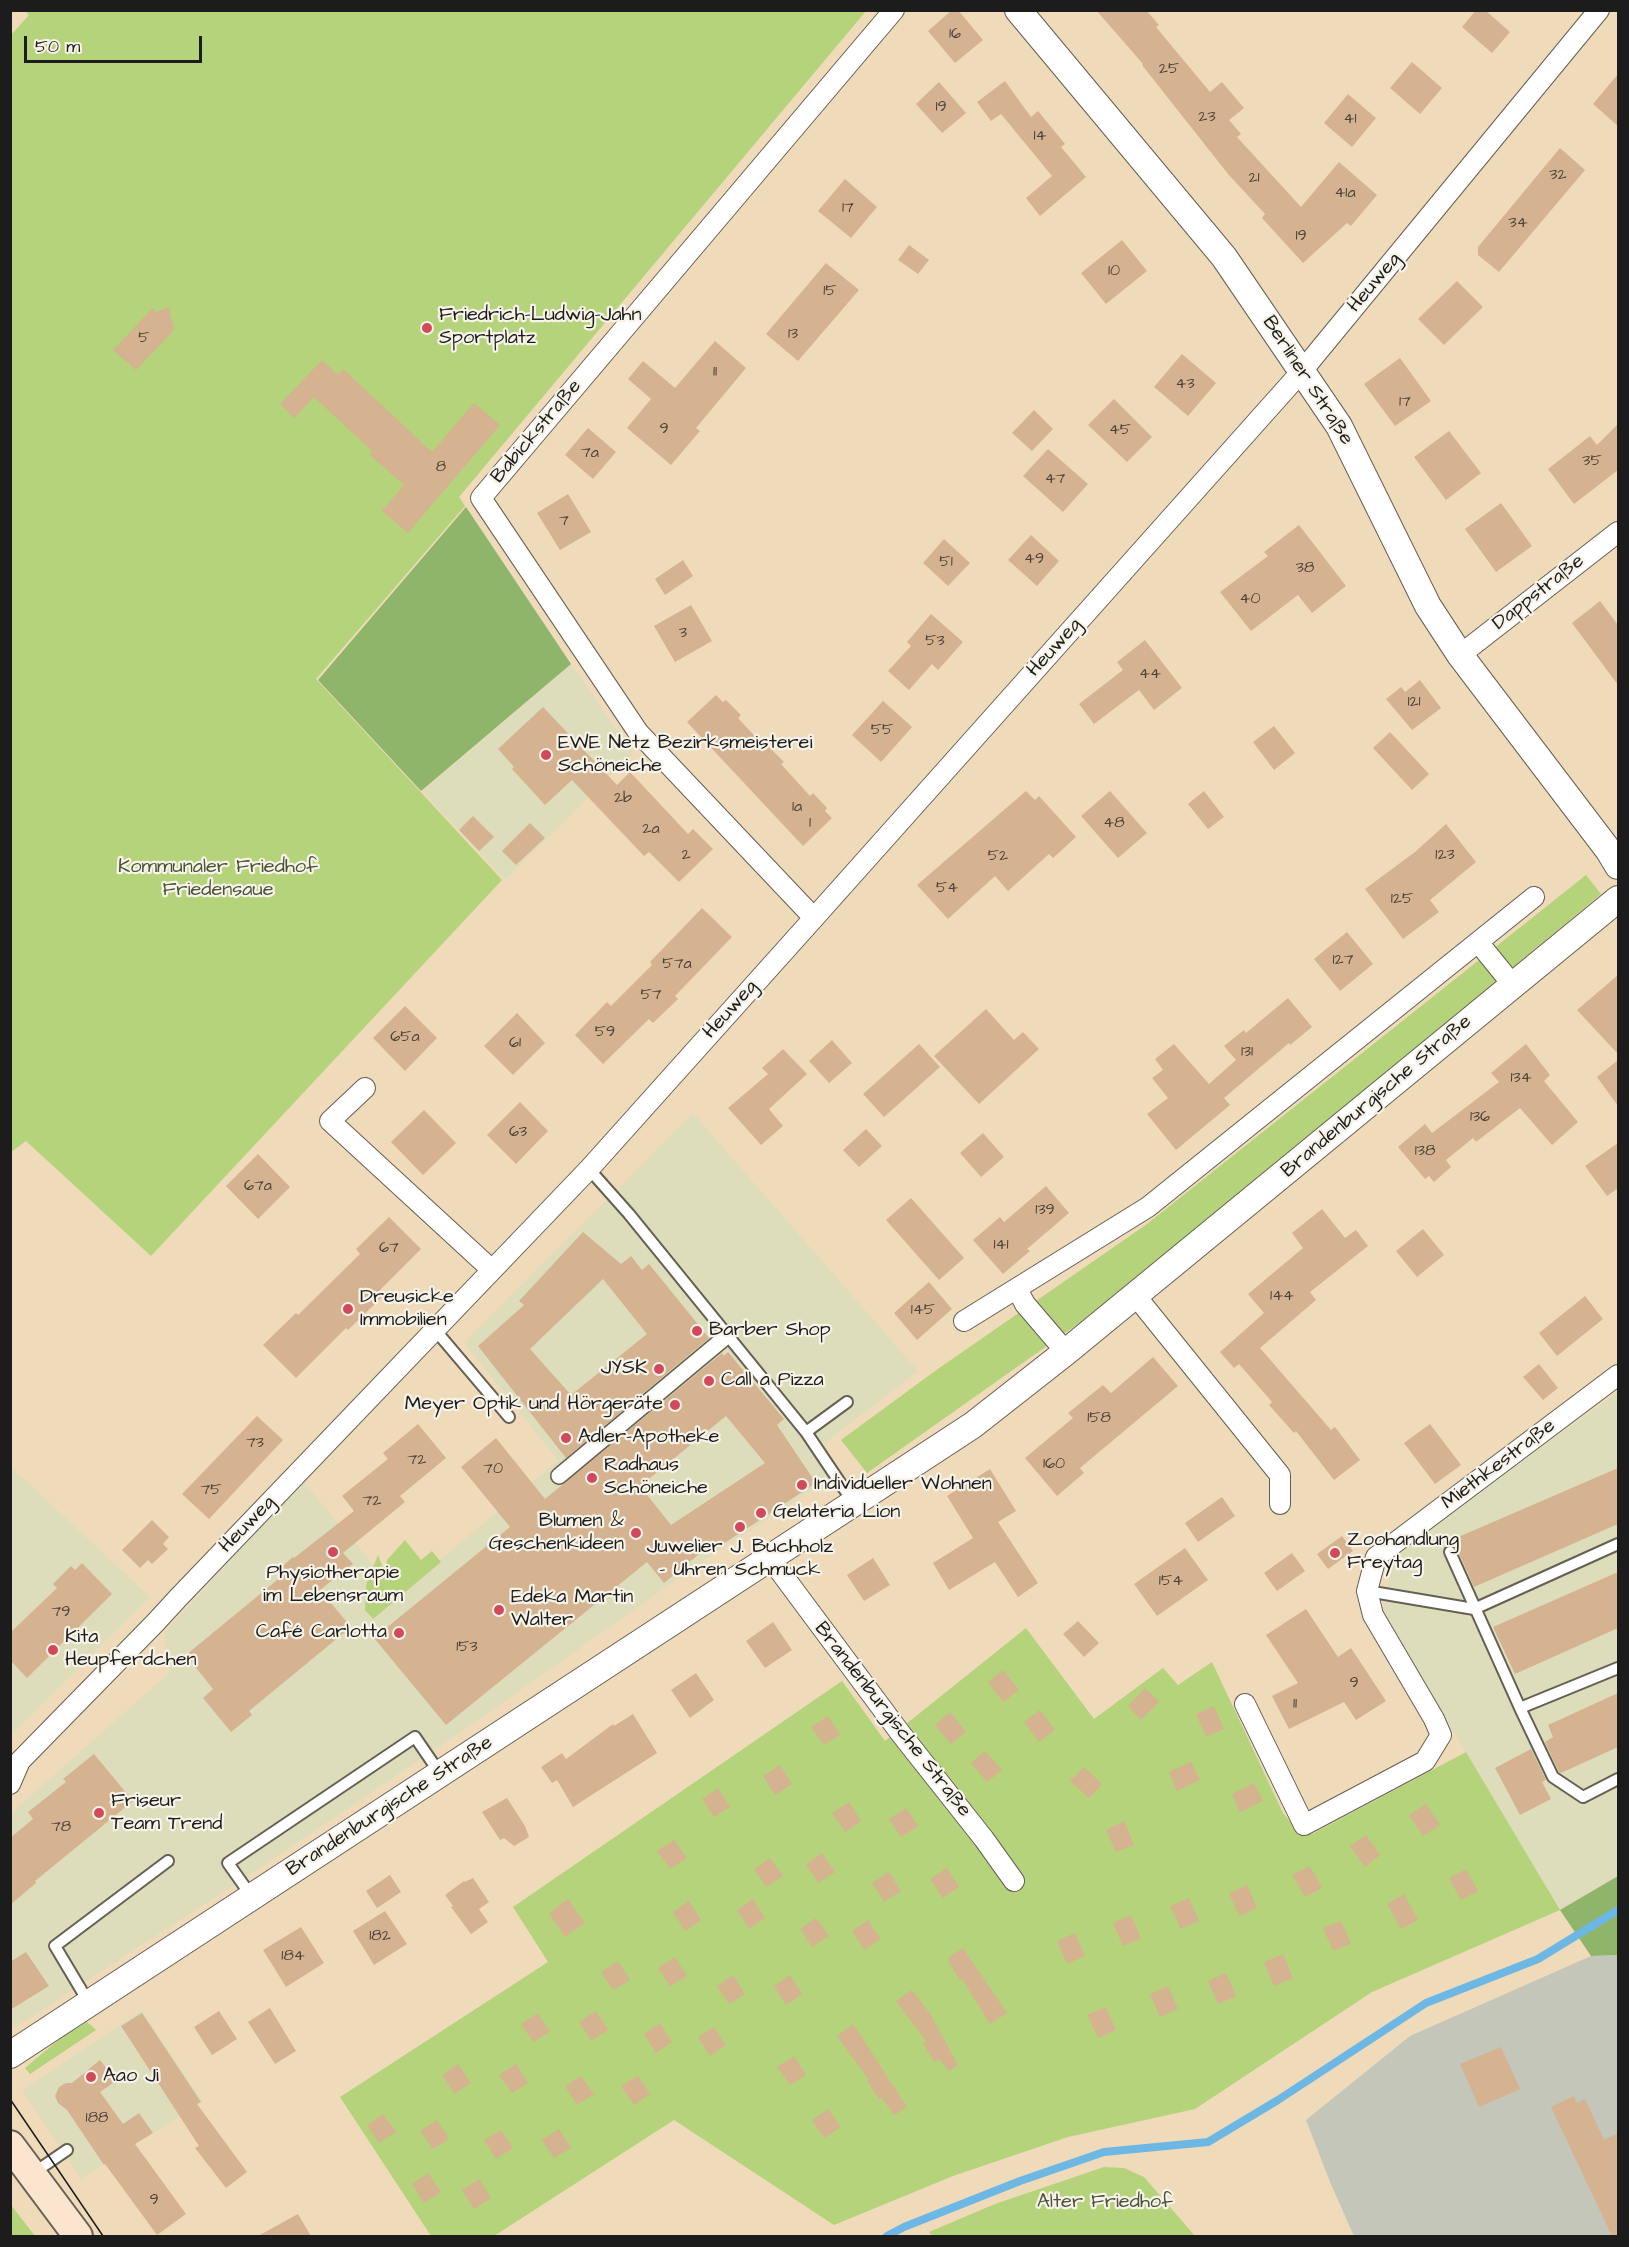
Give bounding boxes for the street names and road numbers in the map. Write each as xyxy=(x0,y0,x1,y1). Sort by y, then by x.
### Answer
street label: Heuweg xyxy=(1343,248,1407,318)
street label: Berliner Straße xyxy=(1256,312,1358,450)
street label: Babickstraße xyxy=(487,375,587,489)
street label: Dappstraße xyxy=(1488,550,1590,636)
street label: Heuweg xyxy=(1023,614,1087,682)
street label: Heuweg xyxy=(699,976,763,1044)
street label: Brandenburgische Straße xyxy=(1277,1010,1477,1184)
street label: Miethkestraße xyxy=(1438,1415,1560,1515)
street label: Heuweg xyxy=(215,1491,281,1559)
street label: Brandenburgische Straße xyxy=(808,1618,976,1822)
street label: Brandenburgische Straße xyxy=(282,1731,498,1883)

